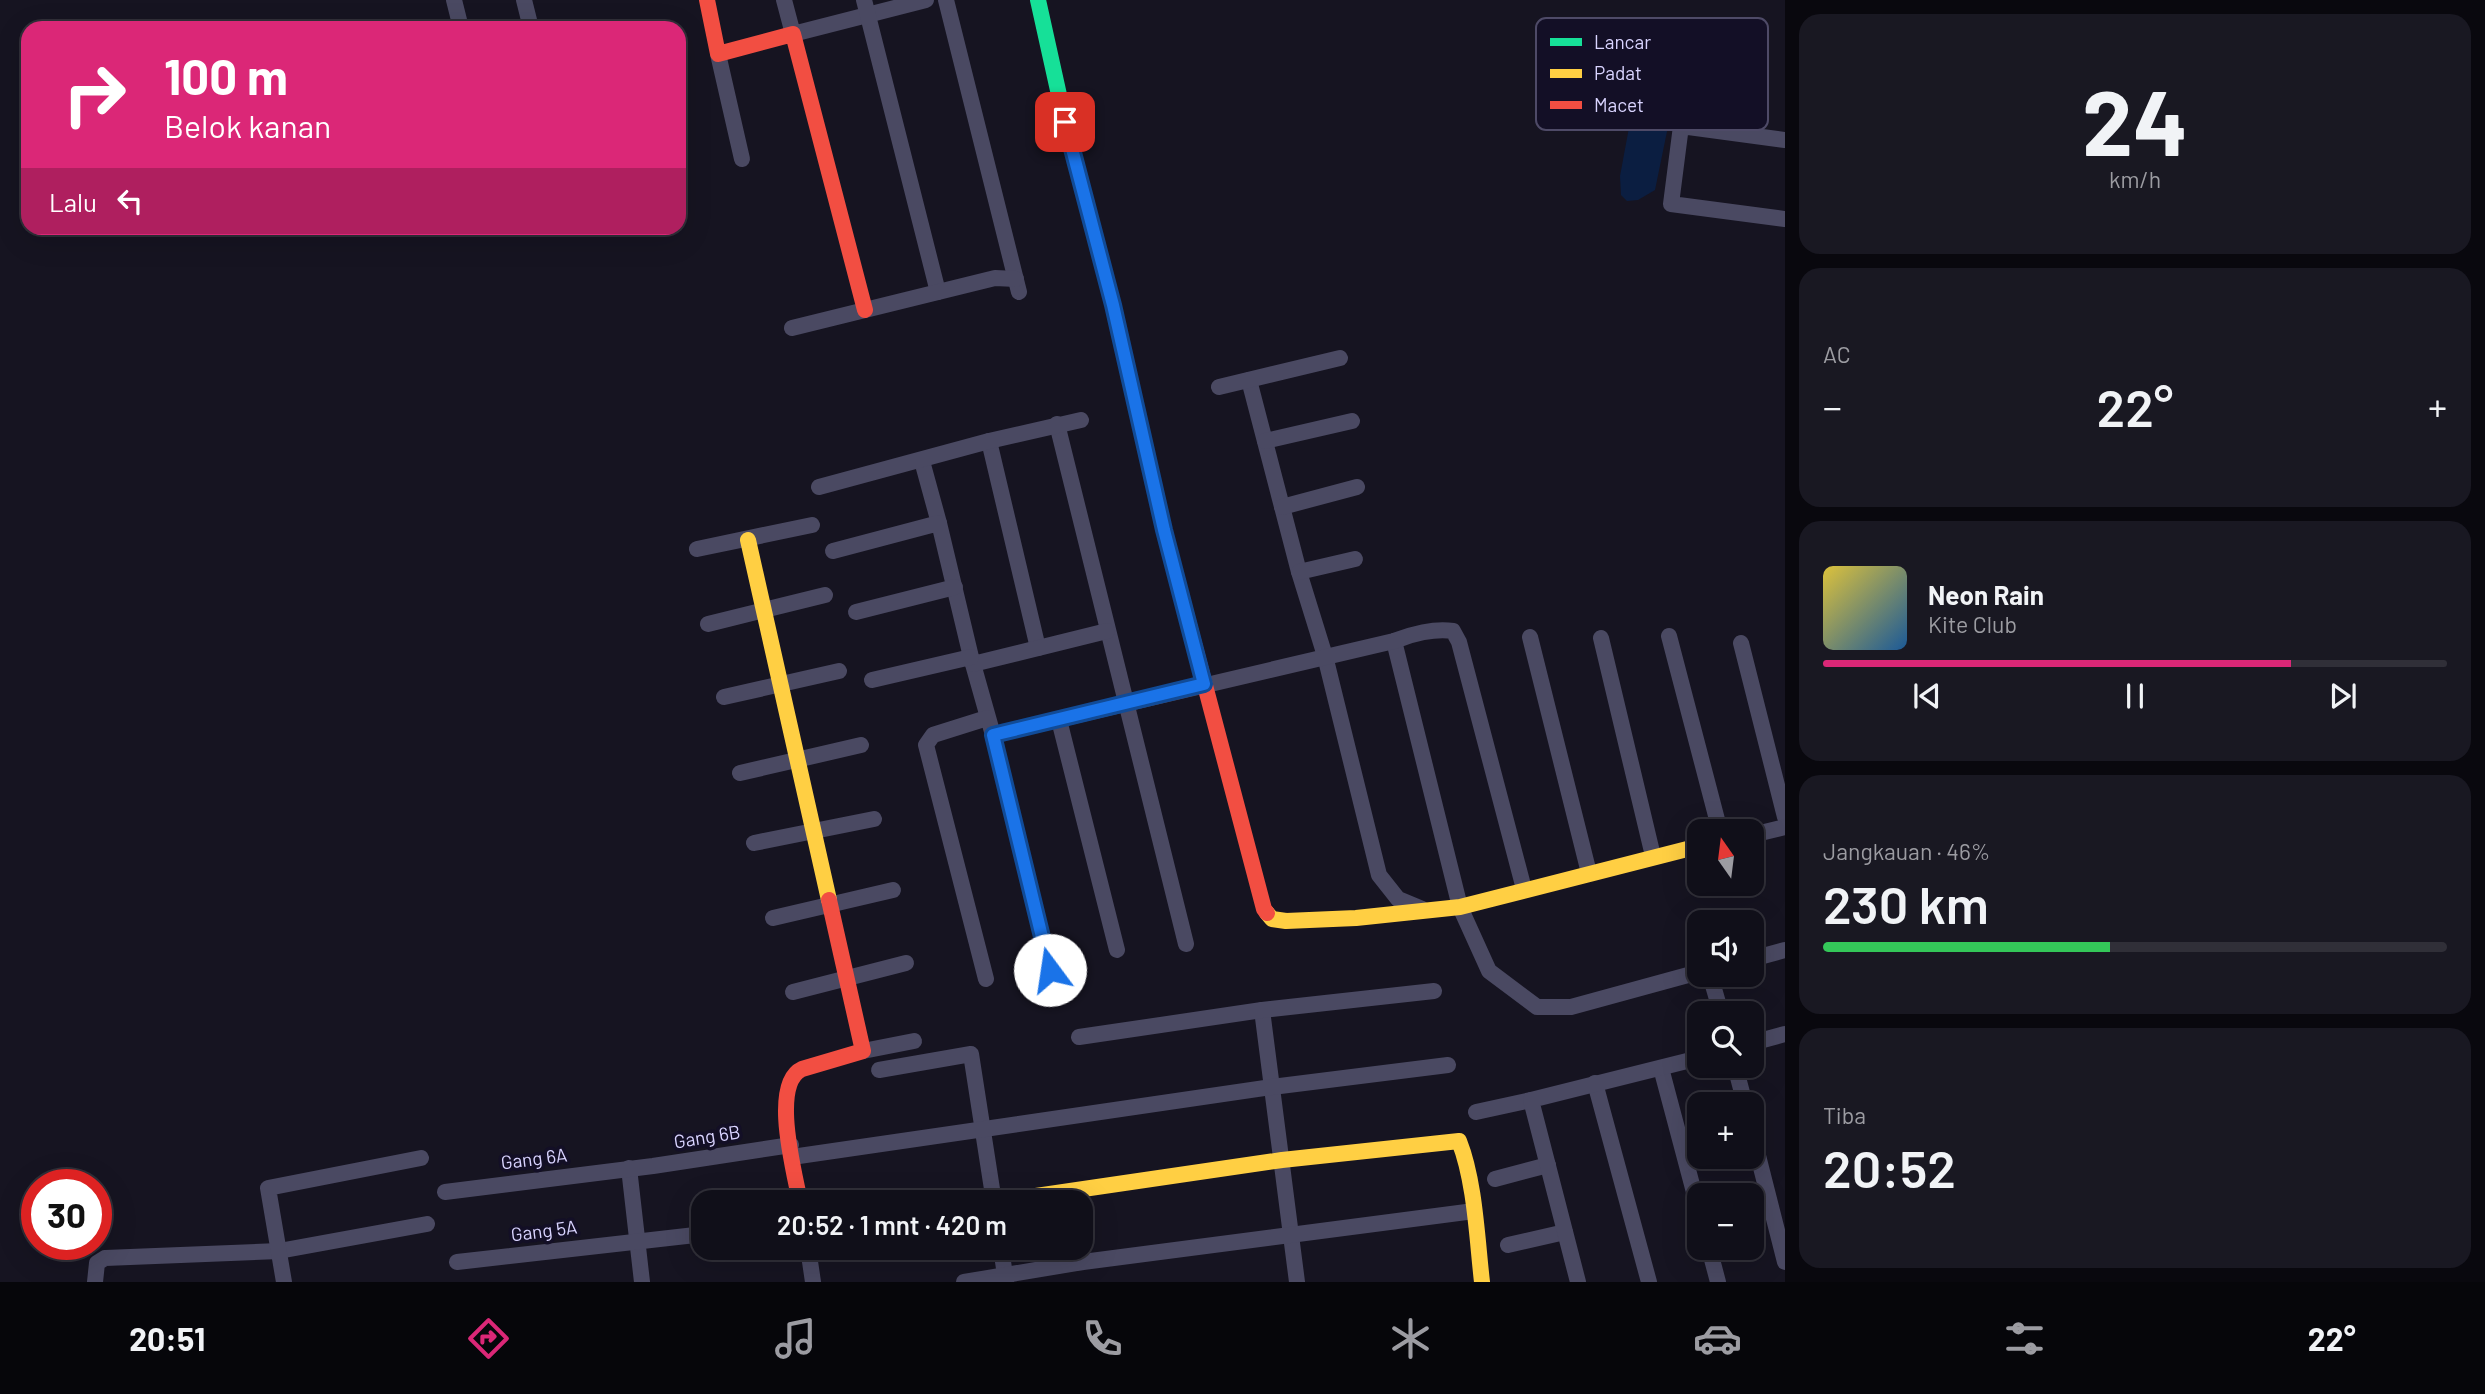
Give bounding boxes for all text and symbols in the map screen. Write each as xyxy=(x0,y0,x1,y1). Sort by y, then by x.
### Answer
legend xyxy=(1536,18,1768,130)
text: Lancar xyxy=(1594,30,1651,53)
text: 100 m xyxy=(164,46,288,105)
icon: right xyxy=(49,49,140,140)
text: Padat xyxy=(1594,61,1642,84)
text: 24 xyxy=(2082,65,2188,174)
pin xyxy=(1035,92,1095,152)
text: Macet xyxy=(1594,93,1644,116)
icon: arrive xyxy=(1046,103,1084,141)
text: Belok kanan xyxy=(164,106,331,144)
text: km/h xyxy=(2109,165,2161,193)
icon: left xyxy=(111,182,149,220)
text: Lalu xyxy=(49,186,97,217)
text: AC xyxy=(1823,340,1851,368)
text: 22° xyxy=(2097,375,2173,437)
text: − xyxy=(1823,383,1842,429)
text: + xyxy=(2428,383,2447,429)
text: Neon Rain xyxy=(1928,579,2044,610)
text: Kite Club xyxy=(1928,610,2017,638)
icon: previous xyxy=(1908,677,1946,715)
icon: pause xyxy=(2116,677,2154,715)
icon: next xyxy=(2324,677,2362,715)
north arrow xyxy=(1687,819,1764,896)
map controls xyxy=(1687,819,1764,1260)
text: Jangkauan · 46% xyxy=(1823,837,1990,865)
text: 230 km xyxy=(1823,872,1989,934)
button: sound xyxy=(1687,910,1764,987)
position arrow xyxy=(1013,933,1087,1007)
button: search xyxy=(1687,1001,1764,1078)
button: + xyxy=(1687,1092,1764,1169)
text: Tiba xyxy=(1823,1101,1866,1129)
street label: Gang 6B xyxy=(672,1119,742,1153)
text: 20:52 xyxy=(1823,1136,1956,1198)
street label: Gang 6A xyxy=(499,1143,569,1173)
speed limit sign: 30 xyxy=(21,1169,112,1260)
button: − xyxy=(1687,1183,1764,1260)
text: 20:52 · 1 mnt · 420 m xyxy=(777,1209,1007,1240)
street label: Gang 5A xyxy=(509,1215,579,1245)
icon: directions xyxy=(464,1314,513,1363)
icon: music xyxy=(771,1314,820,1363)
icon: phone xyxy=(1078,1314,1127,1363)
icon: climate xyxy=(1386,1314,1435,1363)
icon: car xyxy=(1693,1314,1742,1363)
icon: filters xyxy=(2000,1314,2049,1363)
text: 20:51 xyxy=(129,1319,205,1357)
text: 22° xyxy=(2308,1319,2356,1357)

